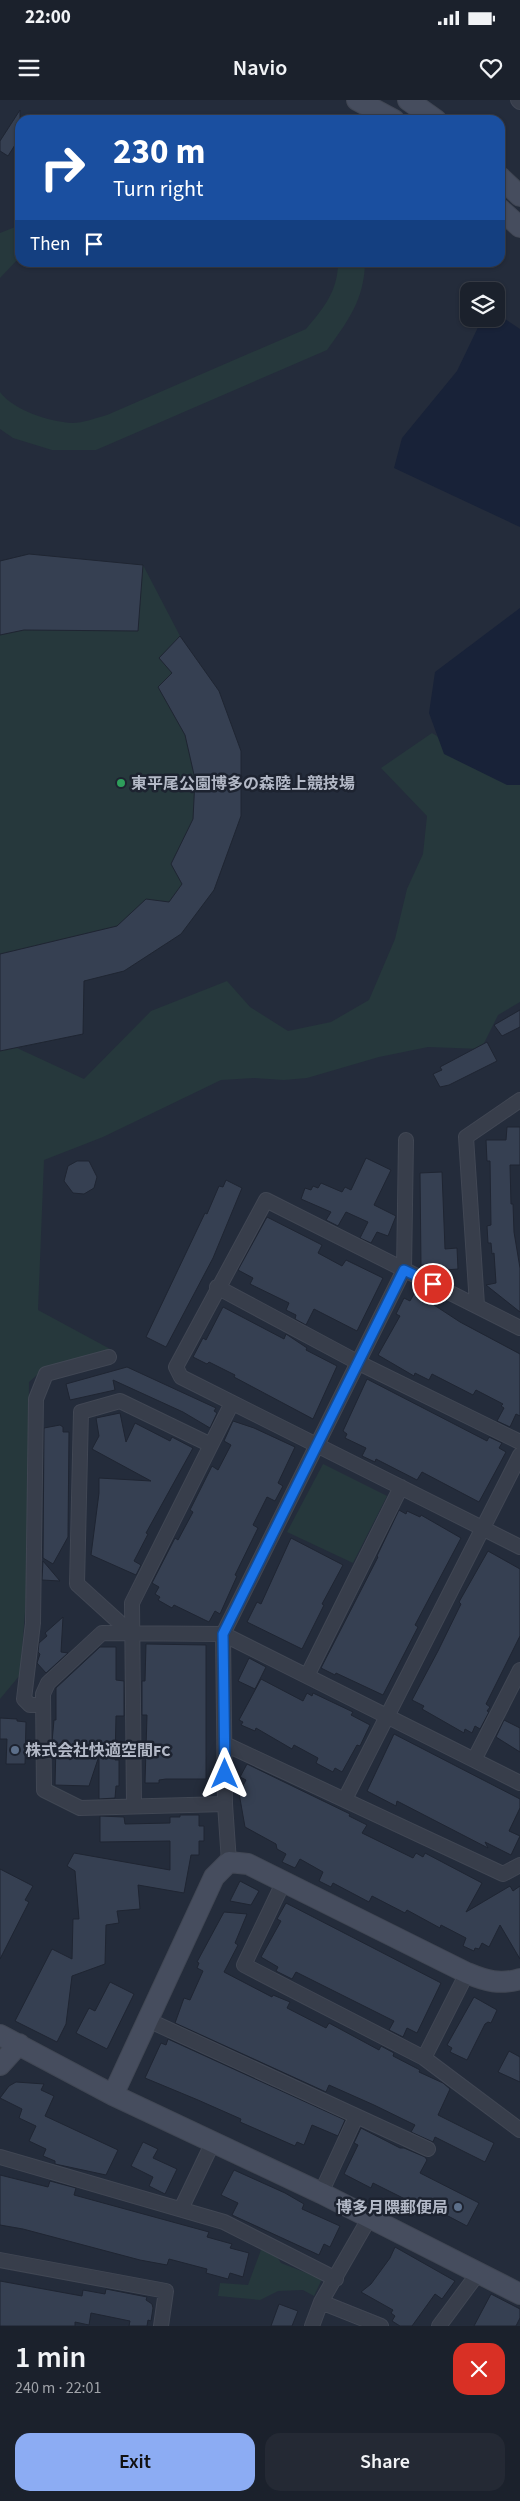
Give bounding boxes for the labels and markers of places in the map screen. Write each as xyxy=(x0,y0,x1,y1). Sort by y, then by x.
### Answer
place label: 東平尾公園博多の森陸上競技場 xyxy=(131,773,355,795)
marker: 東平尾公園博多の森陸上競技場 xyxy=(115,777,127,789)
pin xyxy=(412,1263,454,1305)
place label: 株式会社快適空間FC xyxy=(25,1740,171,1762)
marker: 株式会社快適空間FC xyxy=(9,1744,21,1756)
place label: 博多月隈郵便局 xyxy=(336,2197,448,2219)
marker: 博多月隈郵便局 xyxy=(452,2201,464,2213)

